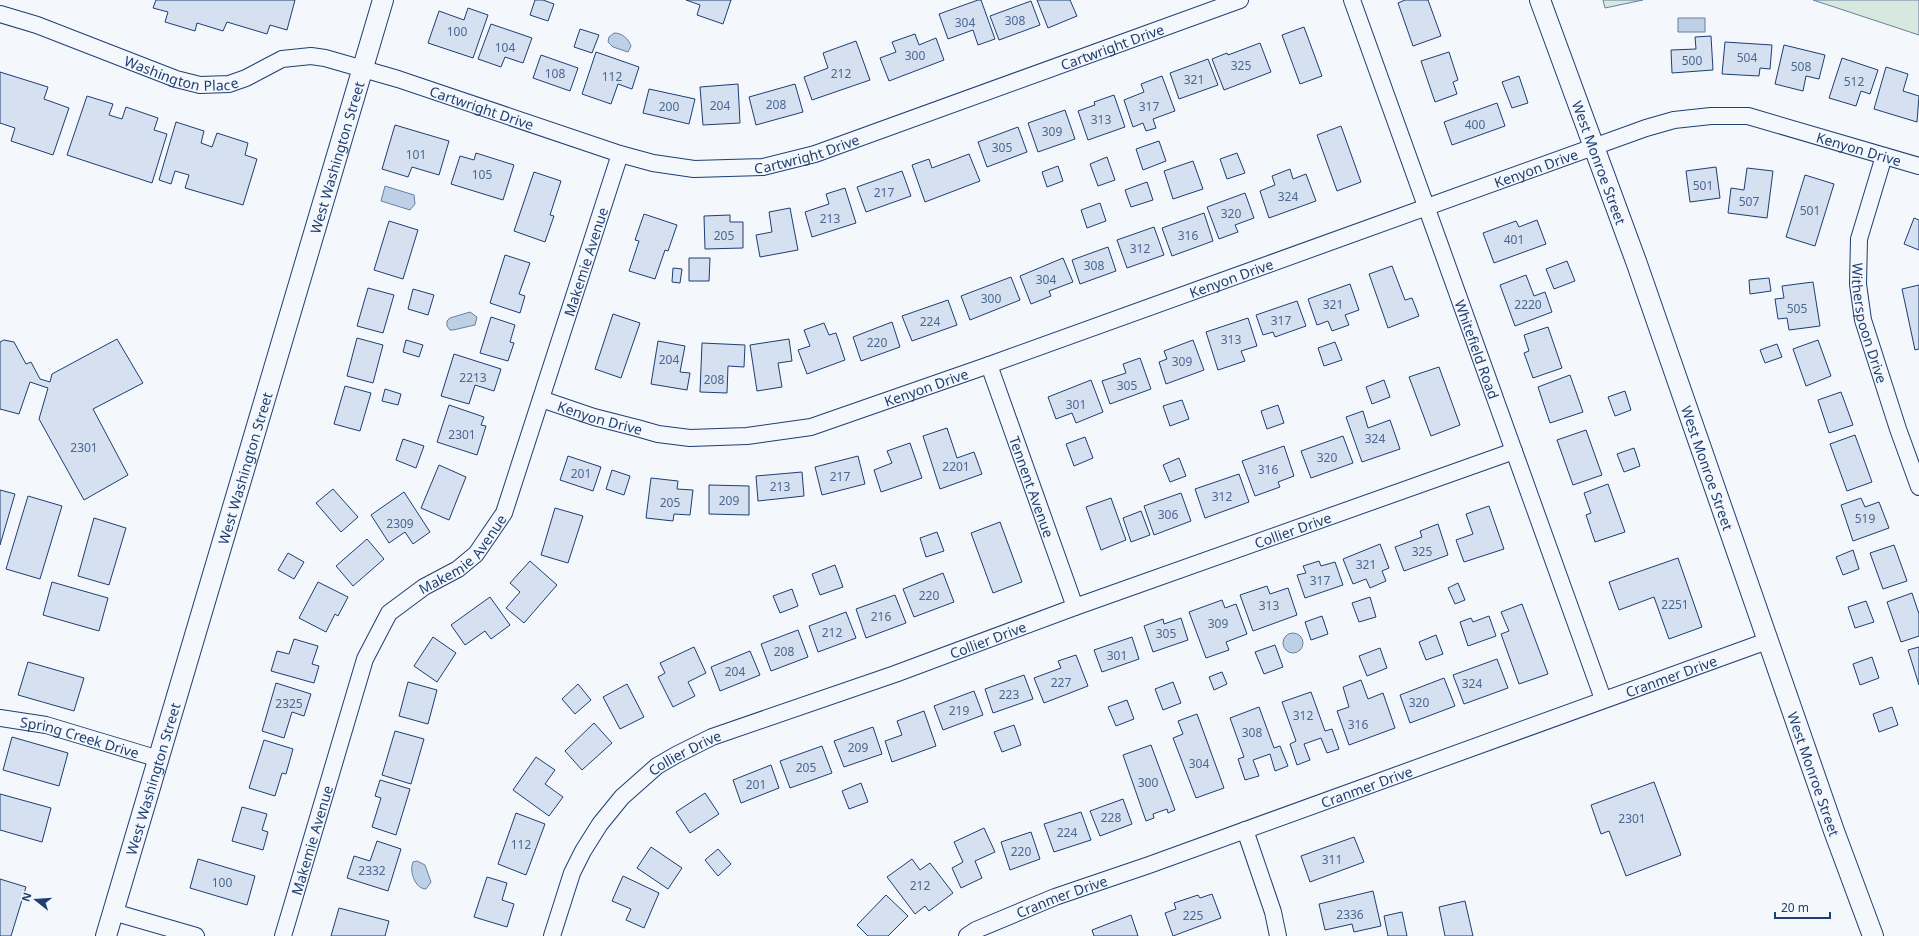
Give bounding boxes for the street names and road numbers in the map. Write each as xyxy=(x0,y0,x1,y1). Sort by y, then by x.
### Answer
street label: Cartwright Drive xyxy=(1058,19,1166,74)
street label: Washington Place xyxy=(122,50,241,94)
street label: West Washington Street xyxy=(305,79,368,236)
street label: Cartwright Drive xyxy=(427,81,536,134)
street label: West Monroe Street xyxy=(1568,98,1631,227)
street label: Kenyon Drive xyxy=(1814,127,1904,170)
street label: Cartwright Drive xyxy=(754,129,862,177)
street label: Kenyon Drive xyxy=(1491,144,1581,192)
street label: Makemie Avenue xyxy=(559,205,612,319)
street label: Kenyon Drive xyxy=(1187,254,1276,301)
street label: Witherspoon Drive xyxy=(1848,262,1892,385)
street label: Whitefield Road xyxy=(1451,297,1504,401)
street label: Kenyon Drive xyxy=(882,363,971,410)
street label: West Washington Street xyxy=(213,390,276,546)
street label: Kenyon Drive xyxy=(555,396,645,439)
street label: West Monroe Street xyxy=(1677,403,1738,533)
street label: Tennent Avenue xyxy=(1005,433,1059,540)
street label: Collier Drive xyxy=(1252,507,1334,552)
street label: Makemie Avenue xyxy=(415,510,510,598)
street label: Collier Drive xyxy=(947,617,1029,662)
street label: Cranmer Drive xyxy=(1623,650,1719,701)
street label: West Washington Street xyxy=(121,700,184,857)
street label: West Monroe Street xyxy=(1784,709,1845,839)
street label: Spring Creek Drive xyxy=(19,712,142,762)
street label: Collier Drive xyxy=(644,725,723,779)
street label: Cranmer Drive xyxy=(1318,761,1415,811)
street label: Makemie Avenue xyxy=(286,783,337,897)
street label: Cranmer Drive xyxy=(1013,870,1110,922)

